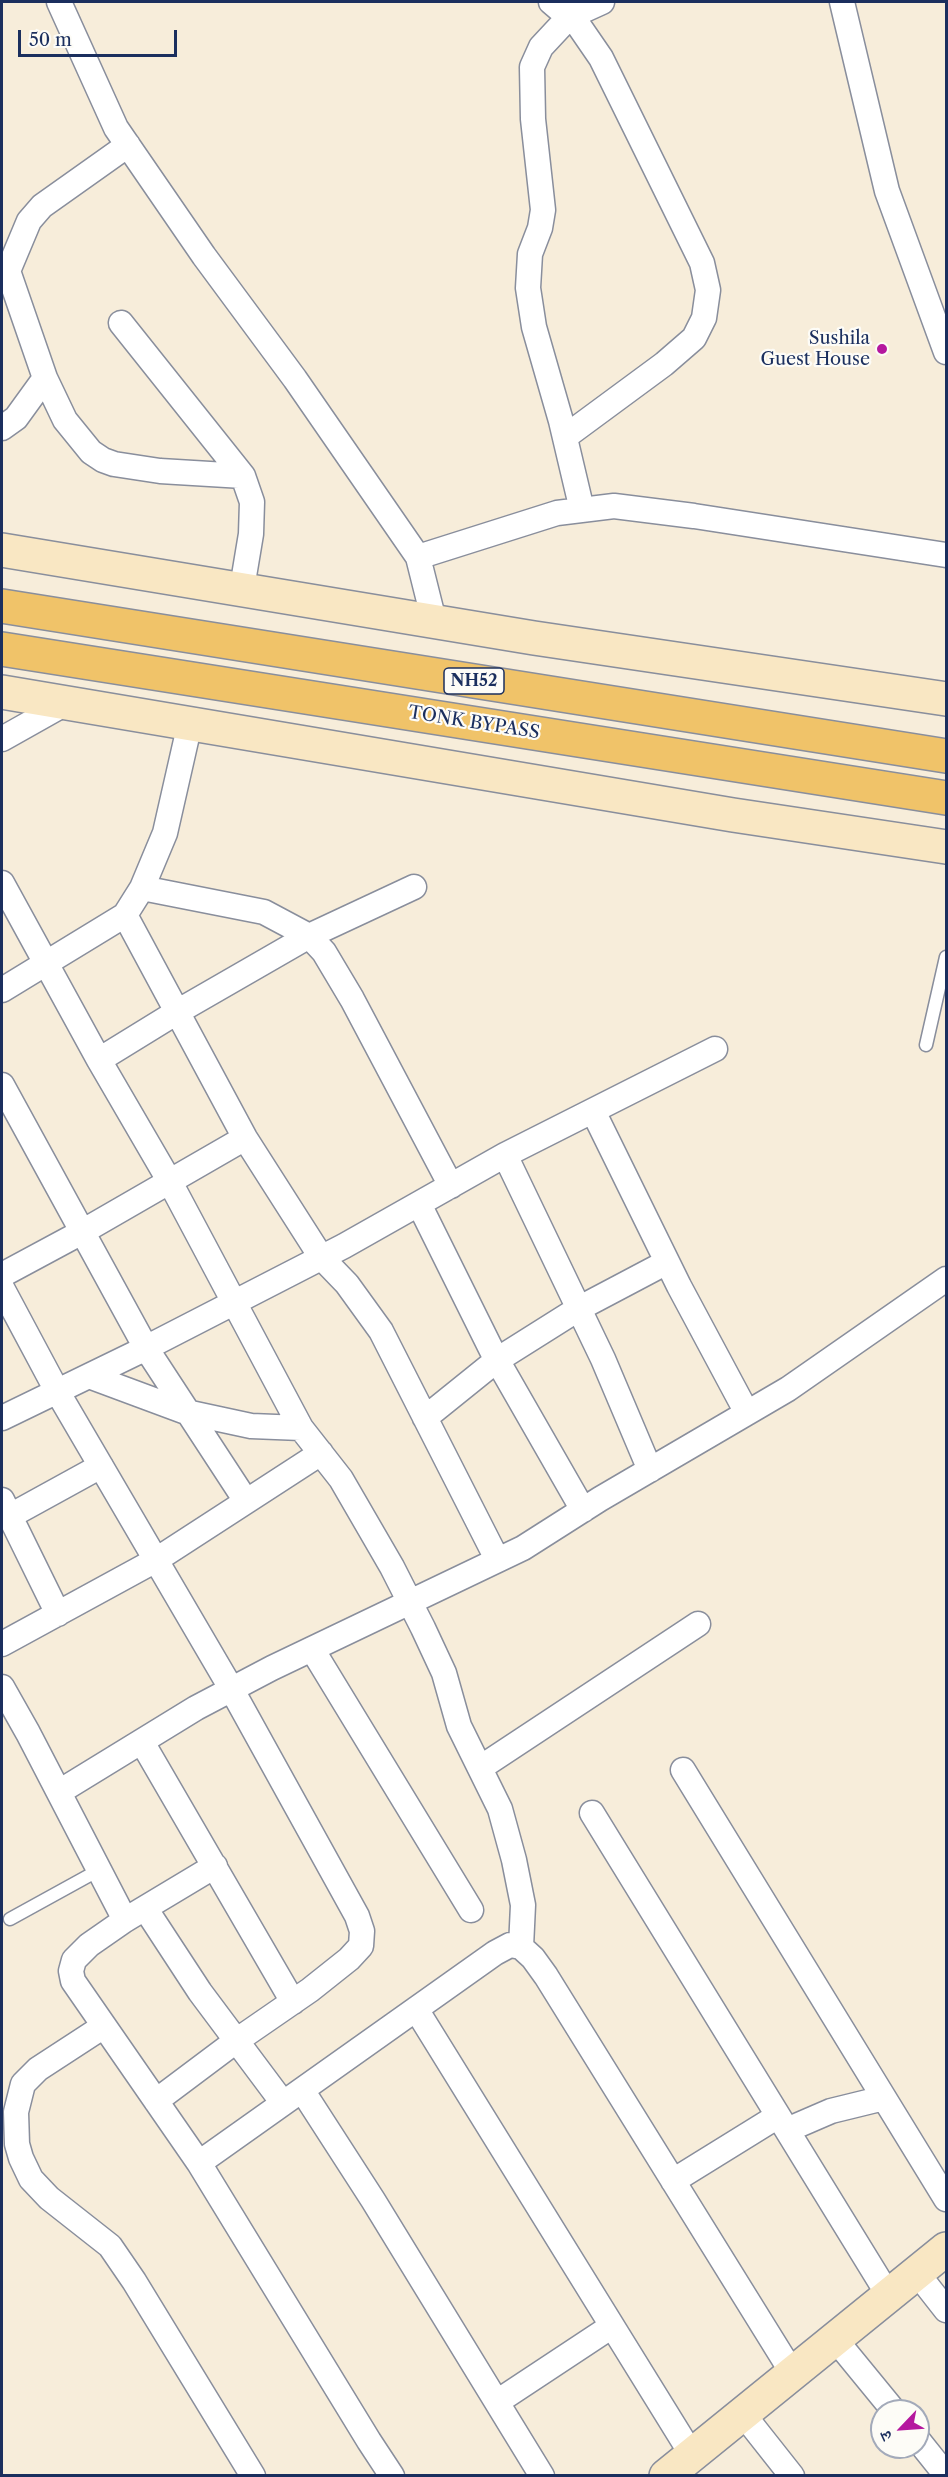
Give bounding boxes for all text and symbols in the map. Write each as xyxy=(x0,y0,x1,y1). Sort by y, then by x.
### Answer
scale bar xyxy=(21,18,180,56)
text: 50 m xyxy=(29,29,72,51)
place label: Sushila Guest House xyxy=(760,328,870,370)
marker: Sushila Guest House xyxy=(875,342,889,356)
road number: NH52 xyxy=(444,668,504,694)
street label: TONK BYPASS xyxy=(407,702,541,744)
north arrow xyxy=(870,2399,930,2459)
text: उ xyxy=(875,2428,896,2444)

